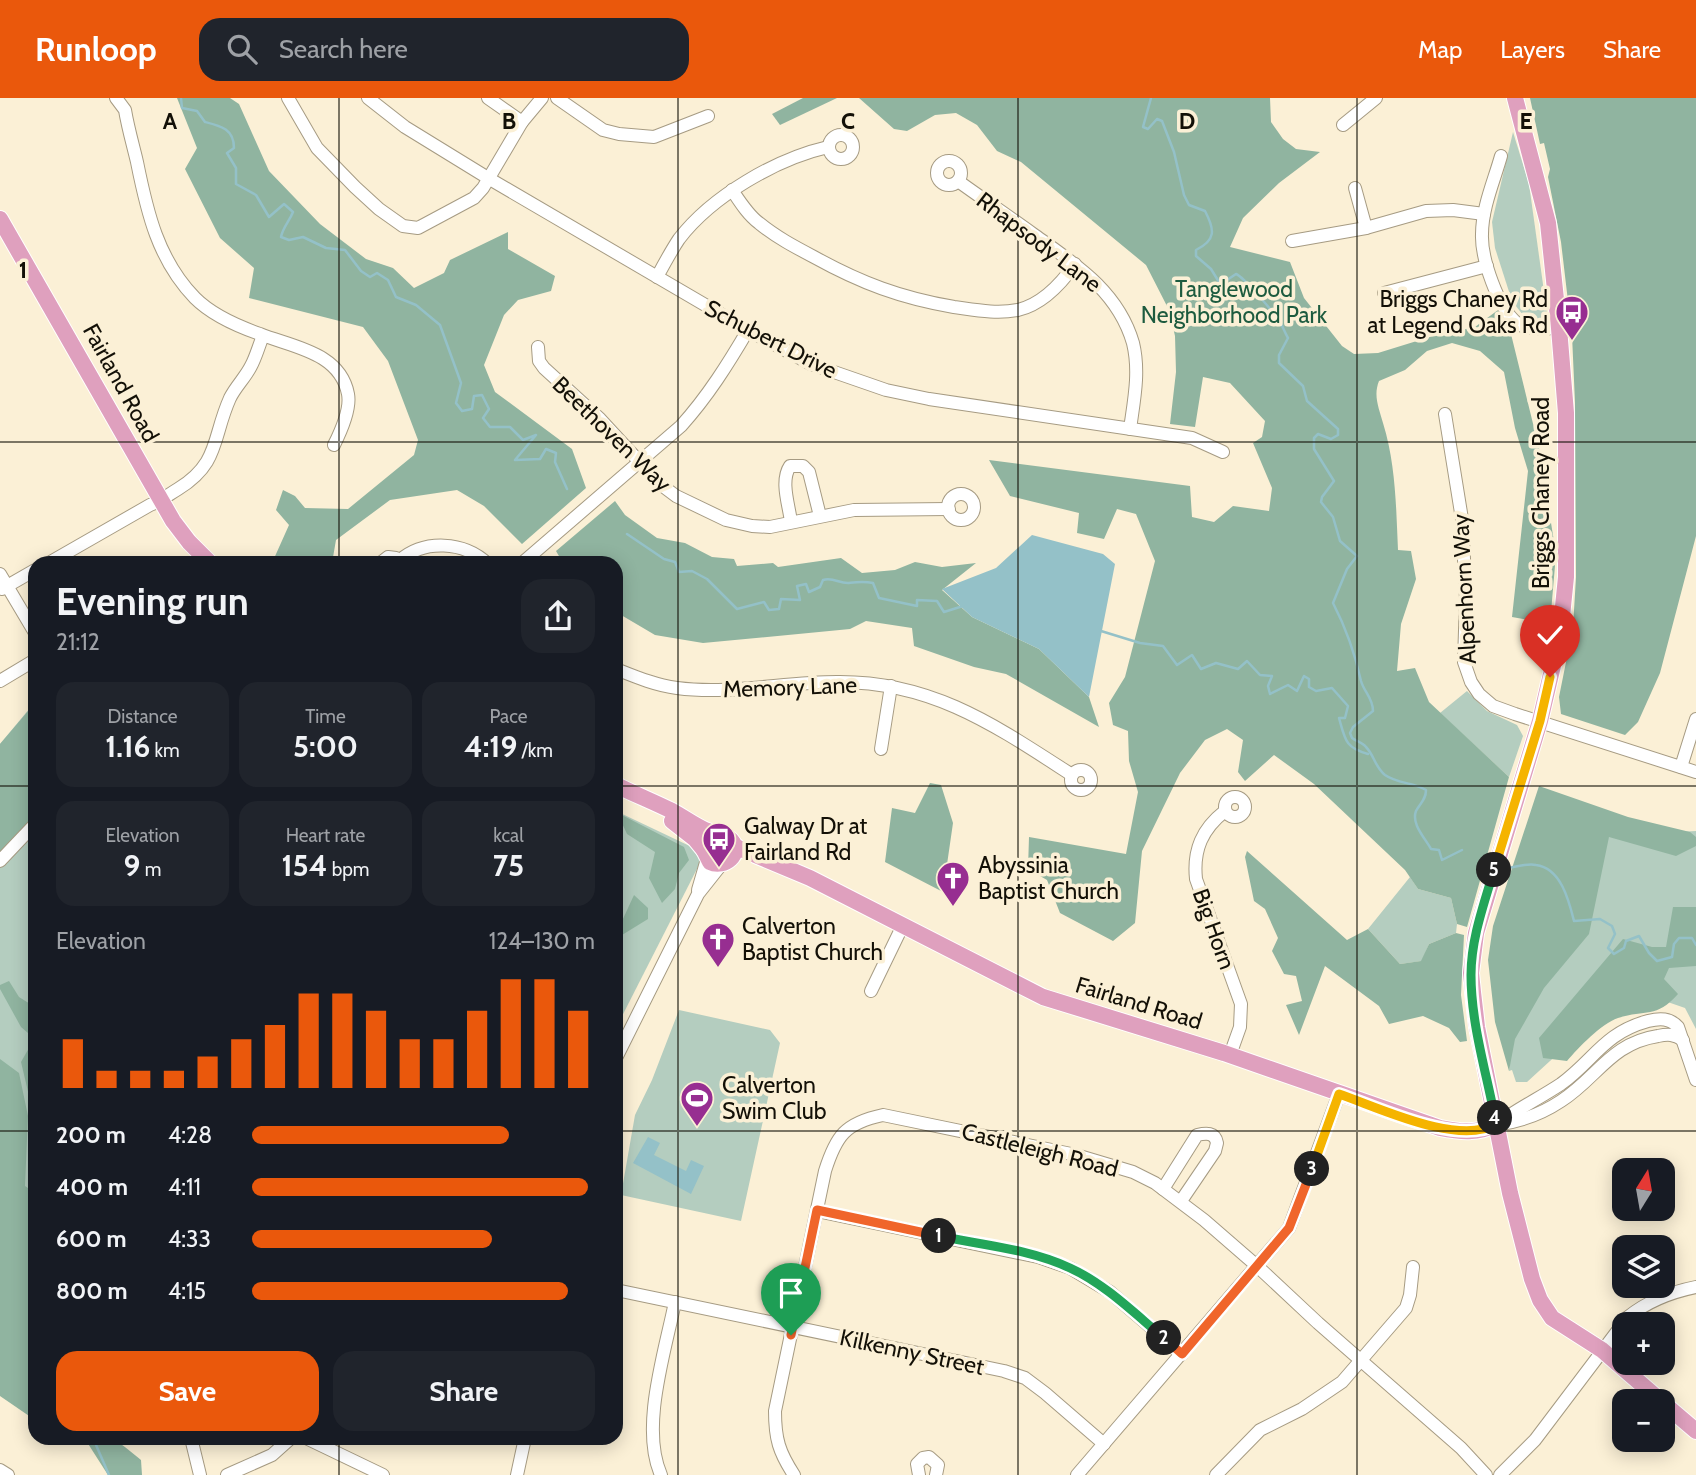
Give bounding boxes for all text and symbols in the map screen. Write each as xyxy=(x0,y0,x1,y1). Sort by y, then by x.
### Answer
search box xyxy=(199,18,689,81)
text: Runloop xyxy=(35,29,157,69)
icon: search xyxy=(223,30,261,68)
text: Search here xyxy=(279,33,408,65)
text: Map xyxy=(1418,35,1462,64)
text: Layers xyxy=(1500,35,1565,64)
text: Share xyxy=(1603,35,1661,64)
text: A xyxy=(163,107,178,135)
text: B xyxy=(502,107,516,135)
text: C xyxy=(841,107,855,135)
text: D xyxy=(1179,107,1195,135)
text: E xyxy=(1519,107,1533,135)
street label: Rhapsody Lane xyxy=(971,186,1107,298)
text: 1 xyxy=(19,256,27,284)
park label: Tanglewood Neighborhood Park xyxy=(1141,275,1328,329)
place label: Briggs Chaney Rd at Legend Oaks Rd xyxy=(1367,285,1548,339)
bus stop icon: Briggs Chaney Rd at Legend Oaks Rd xyxy=(1553,293,1591,342)
street label: Schubert Drive xyxy=(700,294,842,384)
street label: Fairland Road xyxy=(77,319,165,447)
street label: Beethoven Way xyxy=(547,370,677,498)
street label: Briggs Chaney Road xyxy=(1527,397,1555,589)
street label: Alpenhorn Way xyxy=(1446,513,1482,665)
text: Evening run xyxy=(56,578,249,625)
button: share xyxy=(521,579,595,653)
pin xyxy=(1520,605,1580,677)
icon: check xyxy=(1531,616,1569,654)
text: 21:12 xyxy=(56,628,100,656)
street label: Memory Lane xyxy=(722,671,858,703)
text: Distance xyxy=(108,705,177,728)
text: Time xyxy=(305,705,346,728)
text: Pace xyxy=(490,705,527,728)
text: 1.16 xyxy=(105,728,150,765)
text: 5:00 xyxy=(293,728,358,765)
text: 4:19 xyxy=(464,728,517,765)
text: km xyxy=(150,739,180,762)
text: /km xyxy=(517,739,553,762)
place label: Galway Dr at Fairland Rd xyxy=(744,812,868,866)
bus stop icon: Galway Dr at Fairland Rd xyxy=(700,820,738,869)
text: Elevation xyxy=(105,824,180,847)
text: Heart rate xyxy=(286,824,365,847)
text: kcal xyxy=(493,824,524,847)
text: 9 xyxy=(124,847,140,884)
text: 154 xyxy=(282,847,327,884)
text: 75 xyxy=(493,847,524,884)
place label: Abyssinia Baptist Church xyxy=(978,851,1119,905)
pin: 5 xyxy=(1476,852,1512,888)
text: m xyxy=(140,858,161,881)
text: bpm xyxy=(327,858,369,881)
text: 5 xyxy=(1488,858,1499,881)
church icon: Abyssinia Baptist Church xyxy=(934,859,972,908)
street label: Big Horn xyxy=(1187,885,1241,973)
place label: Calverton Baptist Church xyxy=(742,912,883,966)
church icon: Calverton Baptist Church xyxy=(699,920,737,969)
text: Elevation xyxy=(56,927,146,955)
text: 124–130 m xyxy=(489,927,595,955)
street label: Fairland Road xyxy=(1072,970,1206,1036)
place label: Calverton Swim Club xyxy=(722,1071,827,1125)
sports icon: Calverton Swim Club xyxy=(678,1079,716,1128)
pin: 4 xyxy=(1478,1100,1512,1136)
text: 4 xyxy=(1489,1106,1500,1129)
street label: Castleleigh Road xyxy=(959,1117,1121,1183)
text: 200 m xyxy=(56,1121,126,1149)
text: 4:28 xyxy=(168,1121,212,1149)
pin: 3 xyxy=(1294,1152,1330,1186)
text: 3 xyxy=(1306,1157,1317,1180)
north arrow xyxy=(1612,1158,1675,1222)
map controls xyxy=(1612,1158,1675,1452)
text: 400 m xyxy=(56,1173,128,1201)
text: 4:11 xyxy=(168,1173,201,1201)
pin: 1 xyxy=(922,1218,956,1254)
text: 1 xyxy=(935,1224,942,1247)
text: 600 m xyxy=(56,1225,127,1253)
text: 4:33 xyxy=(168,1225,211,1253)
button: layers xyxy=(1612,1235,1675,1298)
pin xyxy=(761,1263,821,1335)
icon: arrive xyxy=(772,1274,810,1312)
text: 800 m xyxy=(56,1277,128,1305)
text: 4:15 xyxy=(168,1277,206,1305)
button: + xyxy=(1612,1312,1675,1375)
pin: 2 xyxy=(1146,1320,1182,1356)
street label: Kilkenny Street xyxy=(837,1323,987,1381)
text: 2 xyxy=(1158,1326,1169,1349)
button: Save xyxy=(56,1351,319,1431)
button: Share xyxy=(333,1351,595,1431)
button: − xyxy=(1612,1389,1675,1452)

